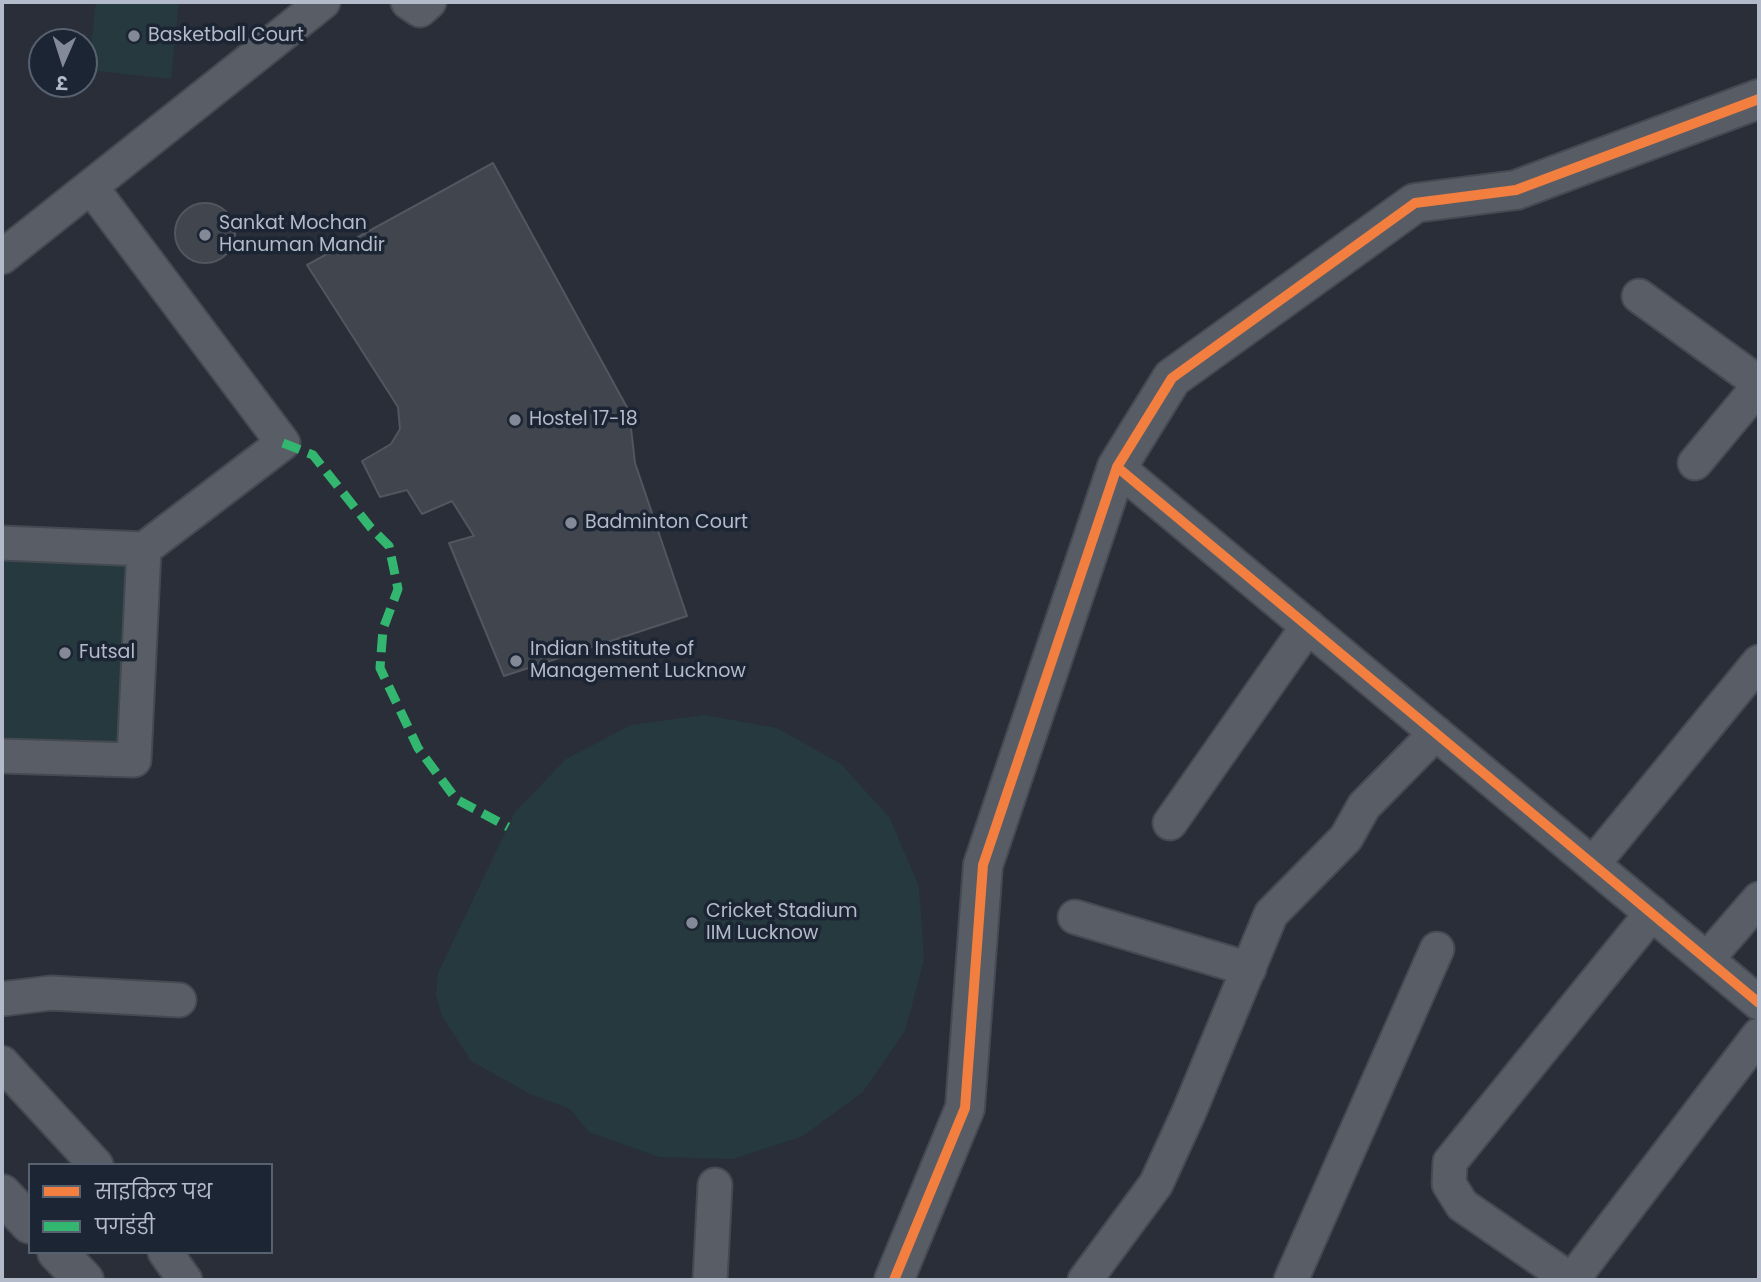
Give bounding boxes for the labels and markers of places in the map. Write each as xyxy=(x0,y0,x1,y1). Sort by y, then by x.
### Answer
place label: Basketball Court xyxy=(148,25,304,47)
marker: Basketball Court xyxy=(126,28,142,44)
place label: Sankat Mochan Hanuman Mandir xyxy=(219,213,385,257)
marker: Sankat Mochan Hanuman Mandir xyxy=(197,227,213,243)
place label: Hostel 17-18 xyxy=(529,409,638,431)
marker: Hostel 17-18 xyxy=(507,412,523,428)
place label: Badminton Court xyxy=(585,512,748,534)
marker: Badminton Court xyxy=(563,515,579,531)
place label: Indian Institute of Management Lucknow xyxy=(530,639,746,683)
place label: Futsal xyxy=(79,642,135,664)
marker: Futsal xyxy=(57,645,73,661)
marker: Indian Institute of Management Lucknow xyxy=(508,653,524,669)
place label: Cricket Stadium IIM Lucknow xyxy=(706,901,858,945)
marker: Cricket Stadium IIM Lucknow xyxy=(684,915,700,931)

